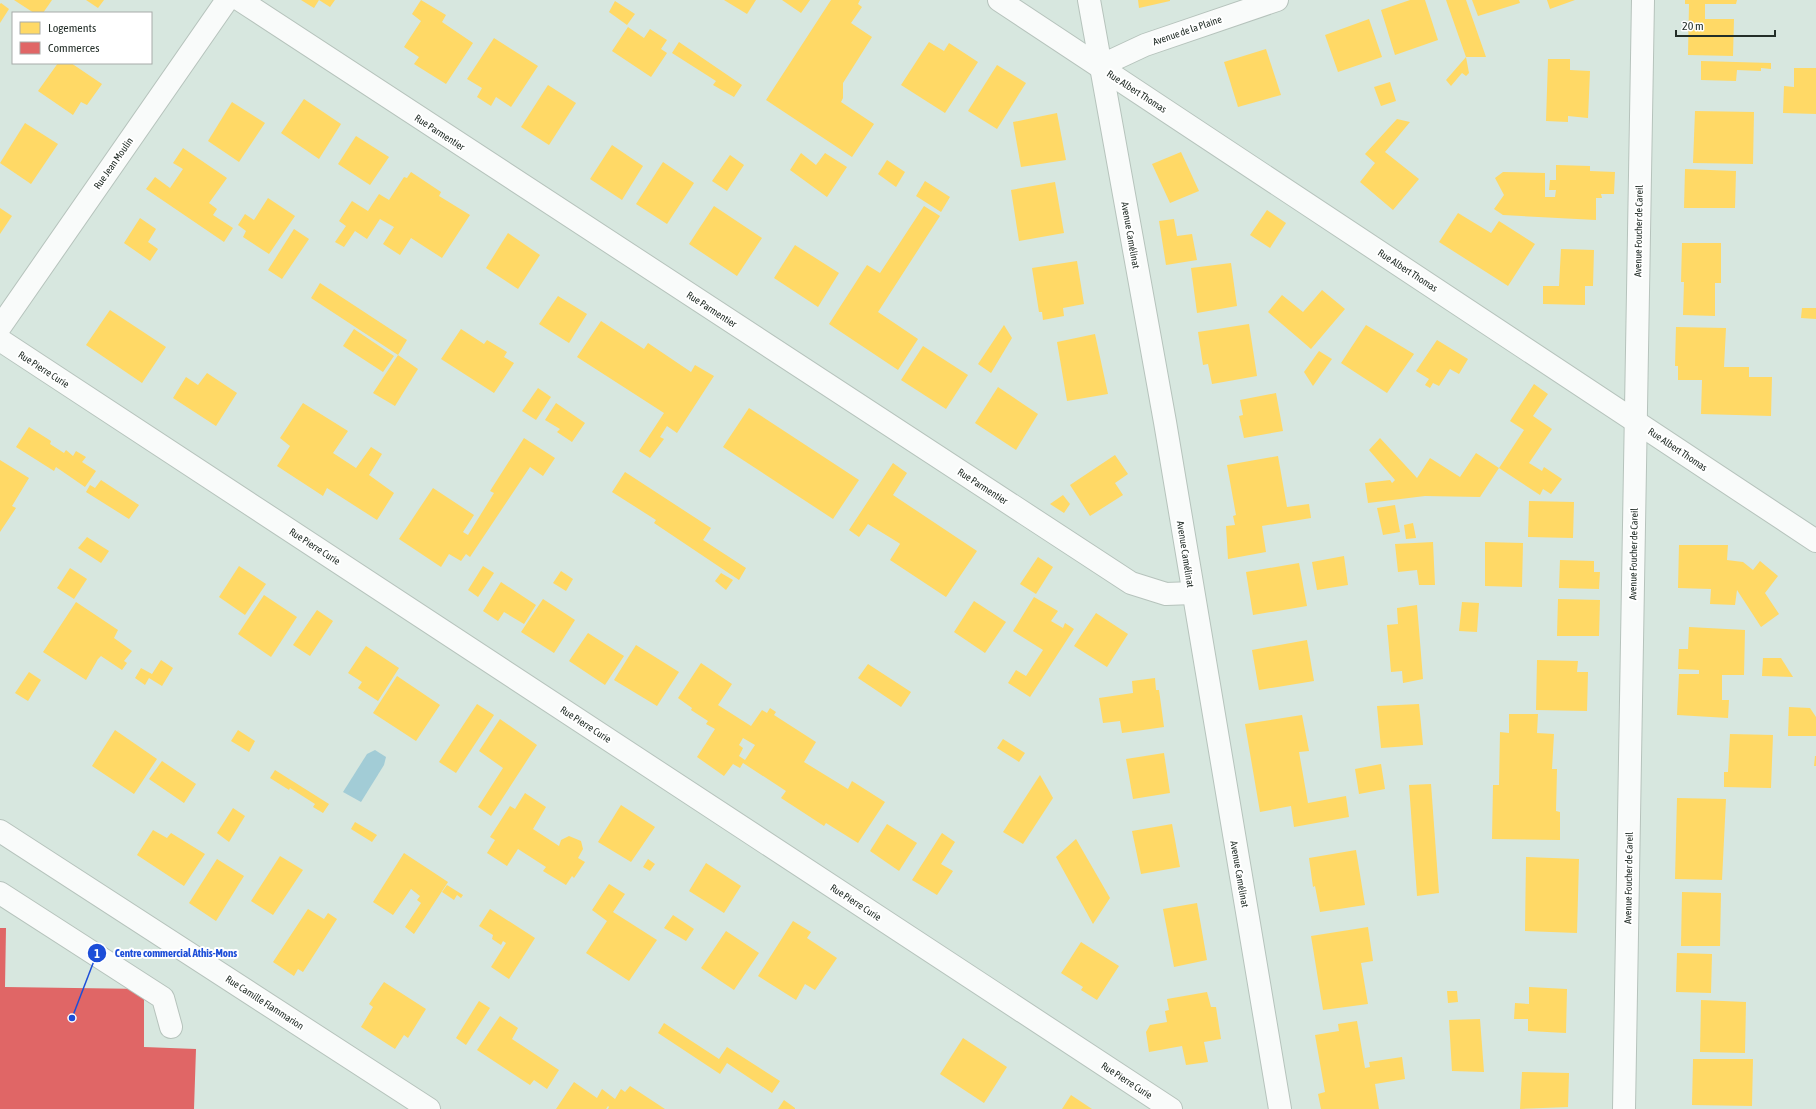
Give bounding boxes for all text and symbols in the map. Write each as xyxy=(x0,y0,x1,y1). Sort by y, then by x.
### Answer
legend xyxy=(12,12,152,64)
scale bar xyxy=(1676,12,1775,38)
street label: Avenue de la Plaine xyxy=(1151,13,1224,47)
text: 20 m xyxy=(1682,19,1704,33)
text: Logements xyxy=(48,21,96,35)
text: Commerces xyxy=(48,41,99,55)
street label: Rue Albert Thomas xyxy=(1105,68,1169,115)
street label: Rue Parmentier xyxy=(413,112,468,153)
street label: Rue Jean Moulin xyxy=(92,135,135,191)
street label: Avenue Foucher de Careil xyxy=(1632,185,1645,277)
street label: Avenue Camélinat xyxy=(1119,201,1142,269)
street label: Rue Albert Thomas xyxy=(1376,247,1440,294)
street label: Rue Parmentier xyxy=(685,289,740,330)
street label: Rue Pierre Curie xyxy=(16,349,72,390)
street label: Rue Albert Thomas xyxy=(1646,426,1710,473)
street label: Rue Parmentier xyxy=(956,466,1011,507)
street label: Avenue Foucher de Careil xyxy=(1627,508,1640,600)
street label: Avenue Camélinat xyxy=(1175,520,1196,588)
street label: Rue Pierre Curie xyxy=(287,526,343,567)
street label: Rue Pierre Curie xyxy=(558,704,614,745)
street label: Avenue Foucher de Careil xyxy=(1622,832,1635,924)
street label: Avenue Camélinat xyxy=(1228,840,1251,908)
street label: Rue Pierre Curie xyxy=(828,882,884,923)
callout: Centre commercial Athis-Mons xyxy=(87,942,245,965)
text: 1 xyxy=(94,947,100,961)
text: Centre commercial Athis-Mons xyxy=(115,947,237,959)
street label: Rue Camille Flammarion xyxy=(224,973,306,1032)
street label: Rue Pierre Curie xyxy=(1099,1060,1155,1101)

